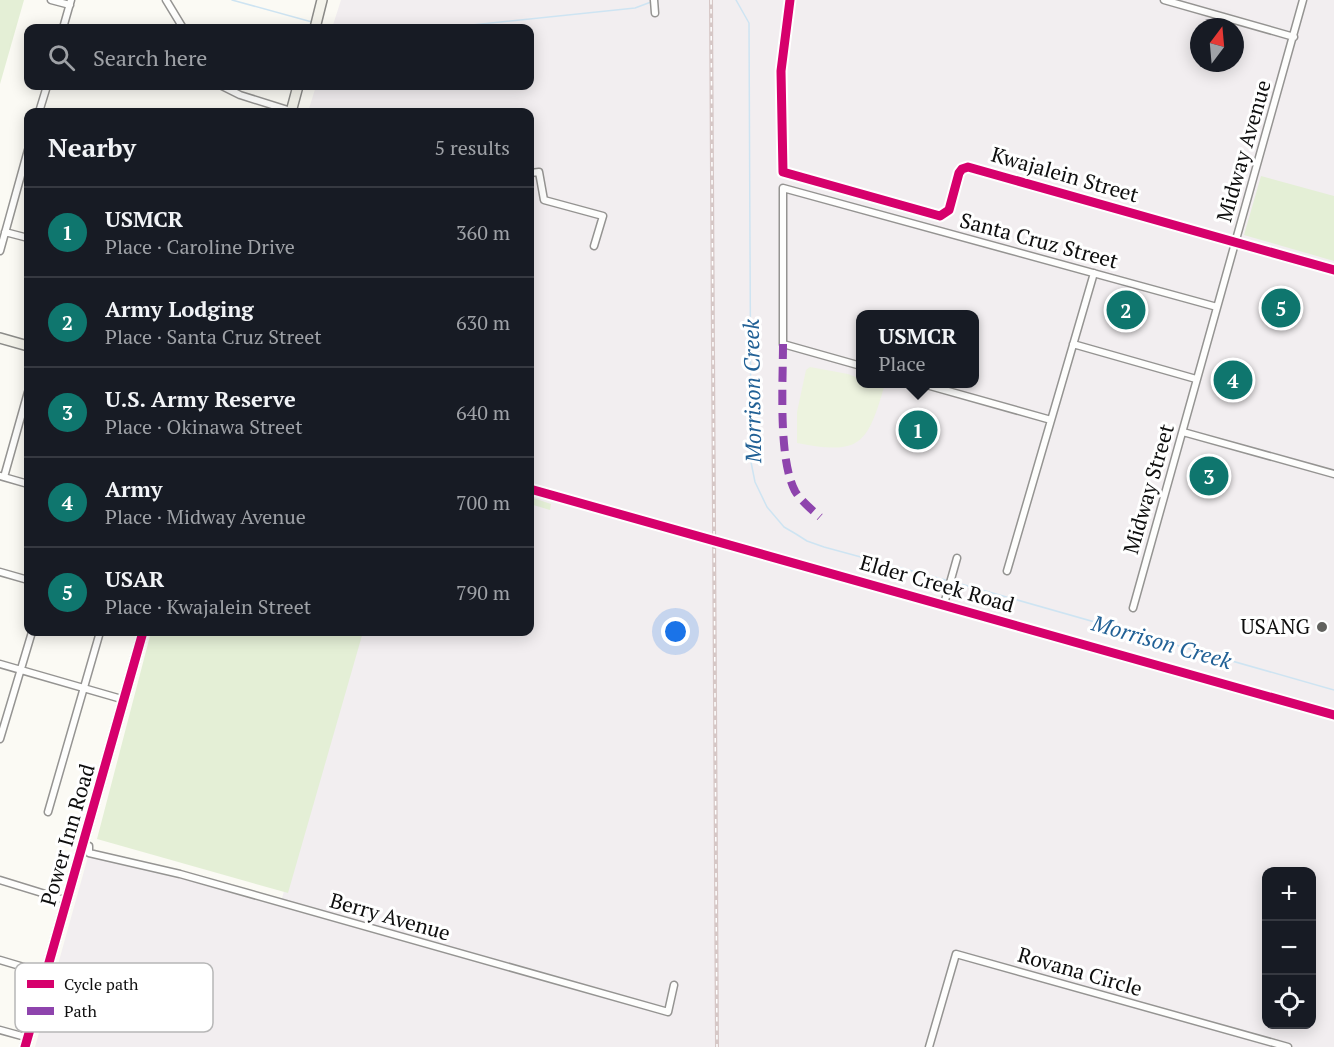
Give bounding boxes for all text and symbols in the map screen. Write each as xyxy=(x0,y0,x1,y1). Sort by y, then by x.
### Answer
north arrow xyxy=(1190,18,1244,72)
search box xyxy=(24,24,534,90)
icon: search xyxy=(45,41,78,74)
text: Search here xyxy=(93,43,207,72)
street label: Midway Avenue xyxy=(1209,77,1277,225)
text: Nearby xyxy=(48,130,136,164)
text: 5 results xyxy=(435,134,510,161)
street label: Kwajalein Street xyxy=(988,140,1142,208)
text: USMCR xyxy=(105,204,183,233)
street label: Santa Cruz Street xyxy=(957,205,1122,275)
text: 1 xyxy=(62,219,73,246)
text: 360 m xyxy=(456,219,510,246)
text: Place · Caroline Drive xyxy=(105,233,295,260)
pin: 5 xyxy=(1262,286,1300,330)
pin: 2 xyxy=(1106,288,1146,332)
text: Army Lodging xyxy=(105,294,254,323)
text: 2 xyxy=(62,309,73,336)
text: 630 m xyxy=(456,309,510,336)
popup xyxy=(856,310,979,388)
water label: Morrison Creek xyxy=(736,318,767,464)
text: USMCR xyxy=(878,321,957,350)
text: Place · Santa Cruz Street xyxy=(105,323,322,350)
text: Place xyxy=(878,350,925,377)
pin: 4 xyxy=(1214,358,1252,403)
text: U.S. Army Reserve xyxy=(105,384,296,413)
text: 3 xyxy=(62,399,73,426)
text: 640 m xyxy=(456,399,510,426)
pin: 1 xyxy=(898,408,938,452)
text: Place · Okinawa Street xyxy=(105,413,303,440)
street label: Midway Street xyxy=(1116,420,1180,557)
pin: 3 xyxy=(1190,454,1228,498)
text: Army xyxy=(105,474,162,503)
text: 4 xyxy=(62,489,73,516)
text: 700 m xyxy=(456,489,510,516)
text: Place · Midway Avenue xyxy=(105,503,306,530)
street label: Elder Creek Road xyxy=(857,548,1018,619)
text: USAR xyxy=(105,564,164,593)
text: 5 xyxy=(62,579,73,606)
text: 790 m xyxy=(456,579,510,606)
text: Place · Kwajalein Street xyxy=(105,593,311,620)
water label: Morrison Creek xyxy=(1088,607,1236,675)
place label: USANG xyxy=(1240,612,1311,640)
your location xyxy=(661,617,690,646)
marker: USANG xyxy=(1315,620,1329,634)
street label: Power Inn Road xyxy=(33,760,101,909)
map controls xyxy=(1262,867,1316,1029)
button: + xyxy=(1262,867,1316,921)
street label: Berry Avenue xyxy=(327,885,454,947)
button: − xyxy=(1262,921,1316,975)
street label: Rovana Circle xyxy=(1015,940,1146,1002)
legend xyxy=(15,963,213,1032)
text: Cycle path xyxy=(64,973,139,995)
button: locate xyxy=(1262,975,1316,1029)
text: Path xyxy=(64,1000,98,1022)

